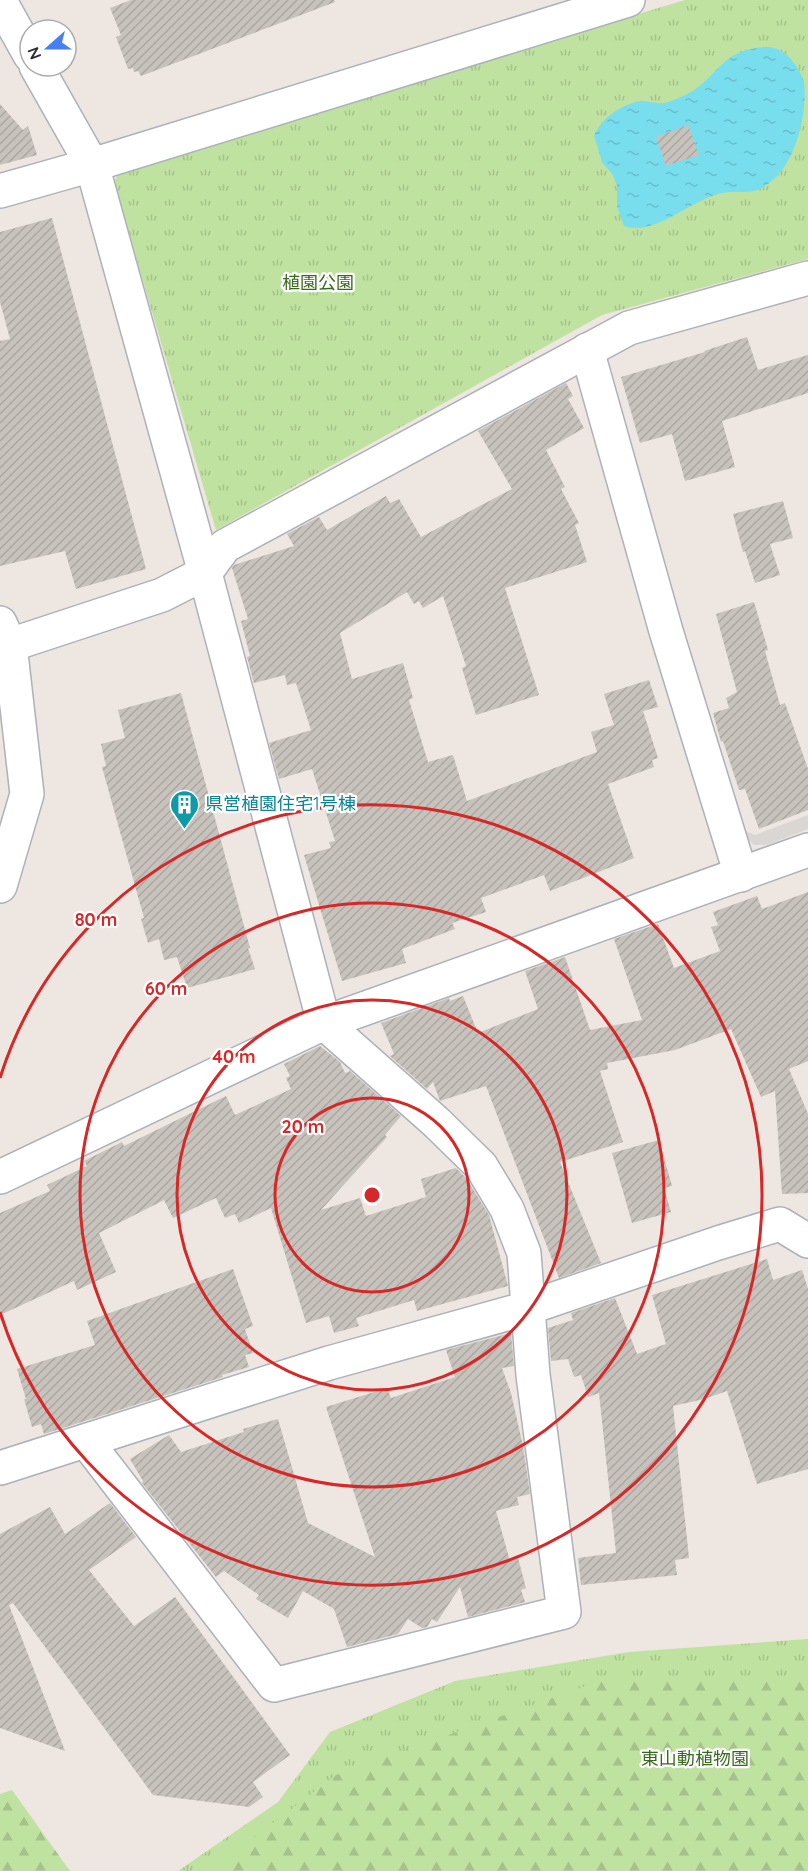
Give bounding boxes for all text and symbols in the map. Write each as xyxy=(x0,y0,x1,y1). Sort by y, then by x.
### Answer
north arrow xyxy=(18,18,78,78)
text: N xyxy=(23,44,45,62)
park label: 植園公園 xyxy=(282,271,354,294)
building icon: 県営植園住宅1号棟 xyxy=(168,788,200,830)
place label: 県営植園住宅1号棟 xyxy=(205,792,356,815)
text: 80 m xyxy=(75,908,117,931)
text: 60 m xyxy=(145,977,187,1000)
text: 40 m xyxy=(212,1045,256,1068)
text: 20 m xyxy=(282,1115,324,1138)
centre of rings xyxy=(362,1185,382,1205)
park label: 東山動植物園 xyxy=(641,1747,749,1770)

